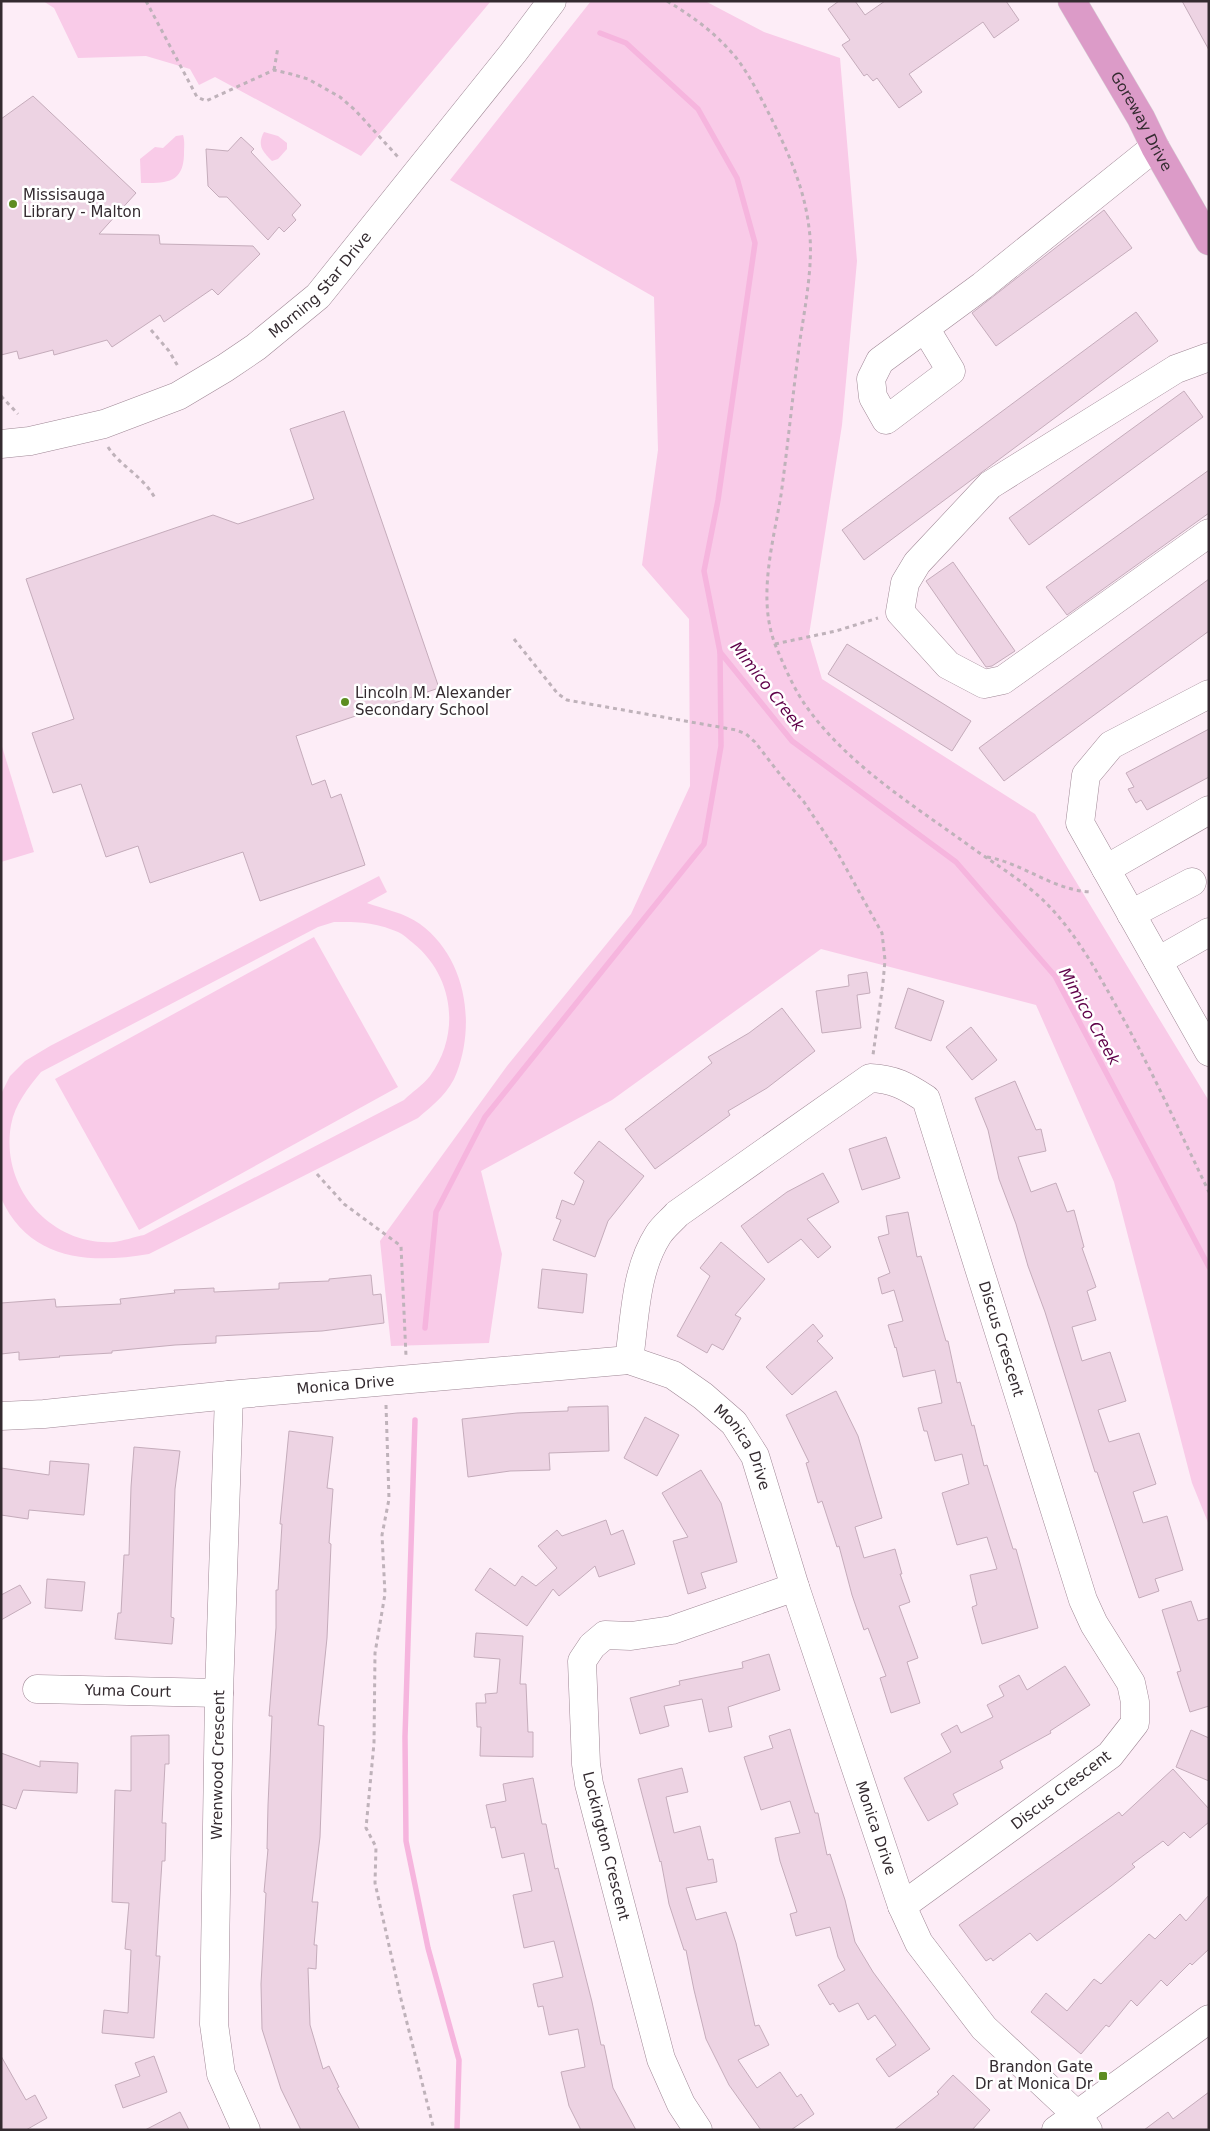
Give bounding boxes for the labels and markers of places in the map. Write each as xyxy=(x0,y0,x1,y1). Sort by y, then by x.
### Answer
place label: Missisauga Library - Malton xyxy=(23,186,141,221)
marker: Missisauga Library - Malton xyxy=(7,198,19,210)
place label: Lincoln M. Alexander Secondary School xyxy=(355,684,512,719)
marker: Lincoln M. Alexander Secondary School xyxy=(339,696,351,708)
place label: Brandon Gate Dr at Monica Dr xyxy=(975,2058,1094,2093)
marker: Brandon Gate Dr at Monica Dr xyxy=(1097,2070,1109,2082)

